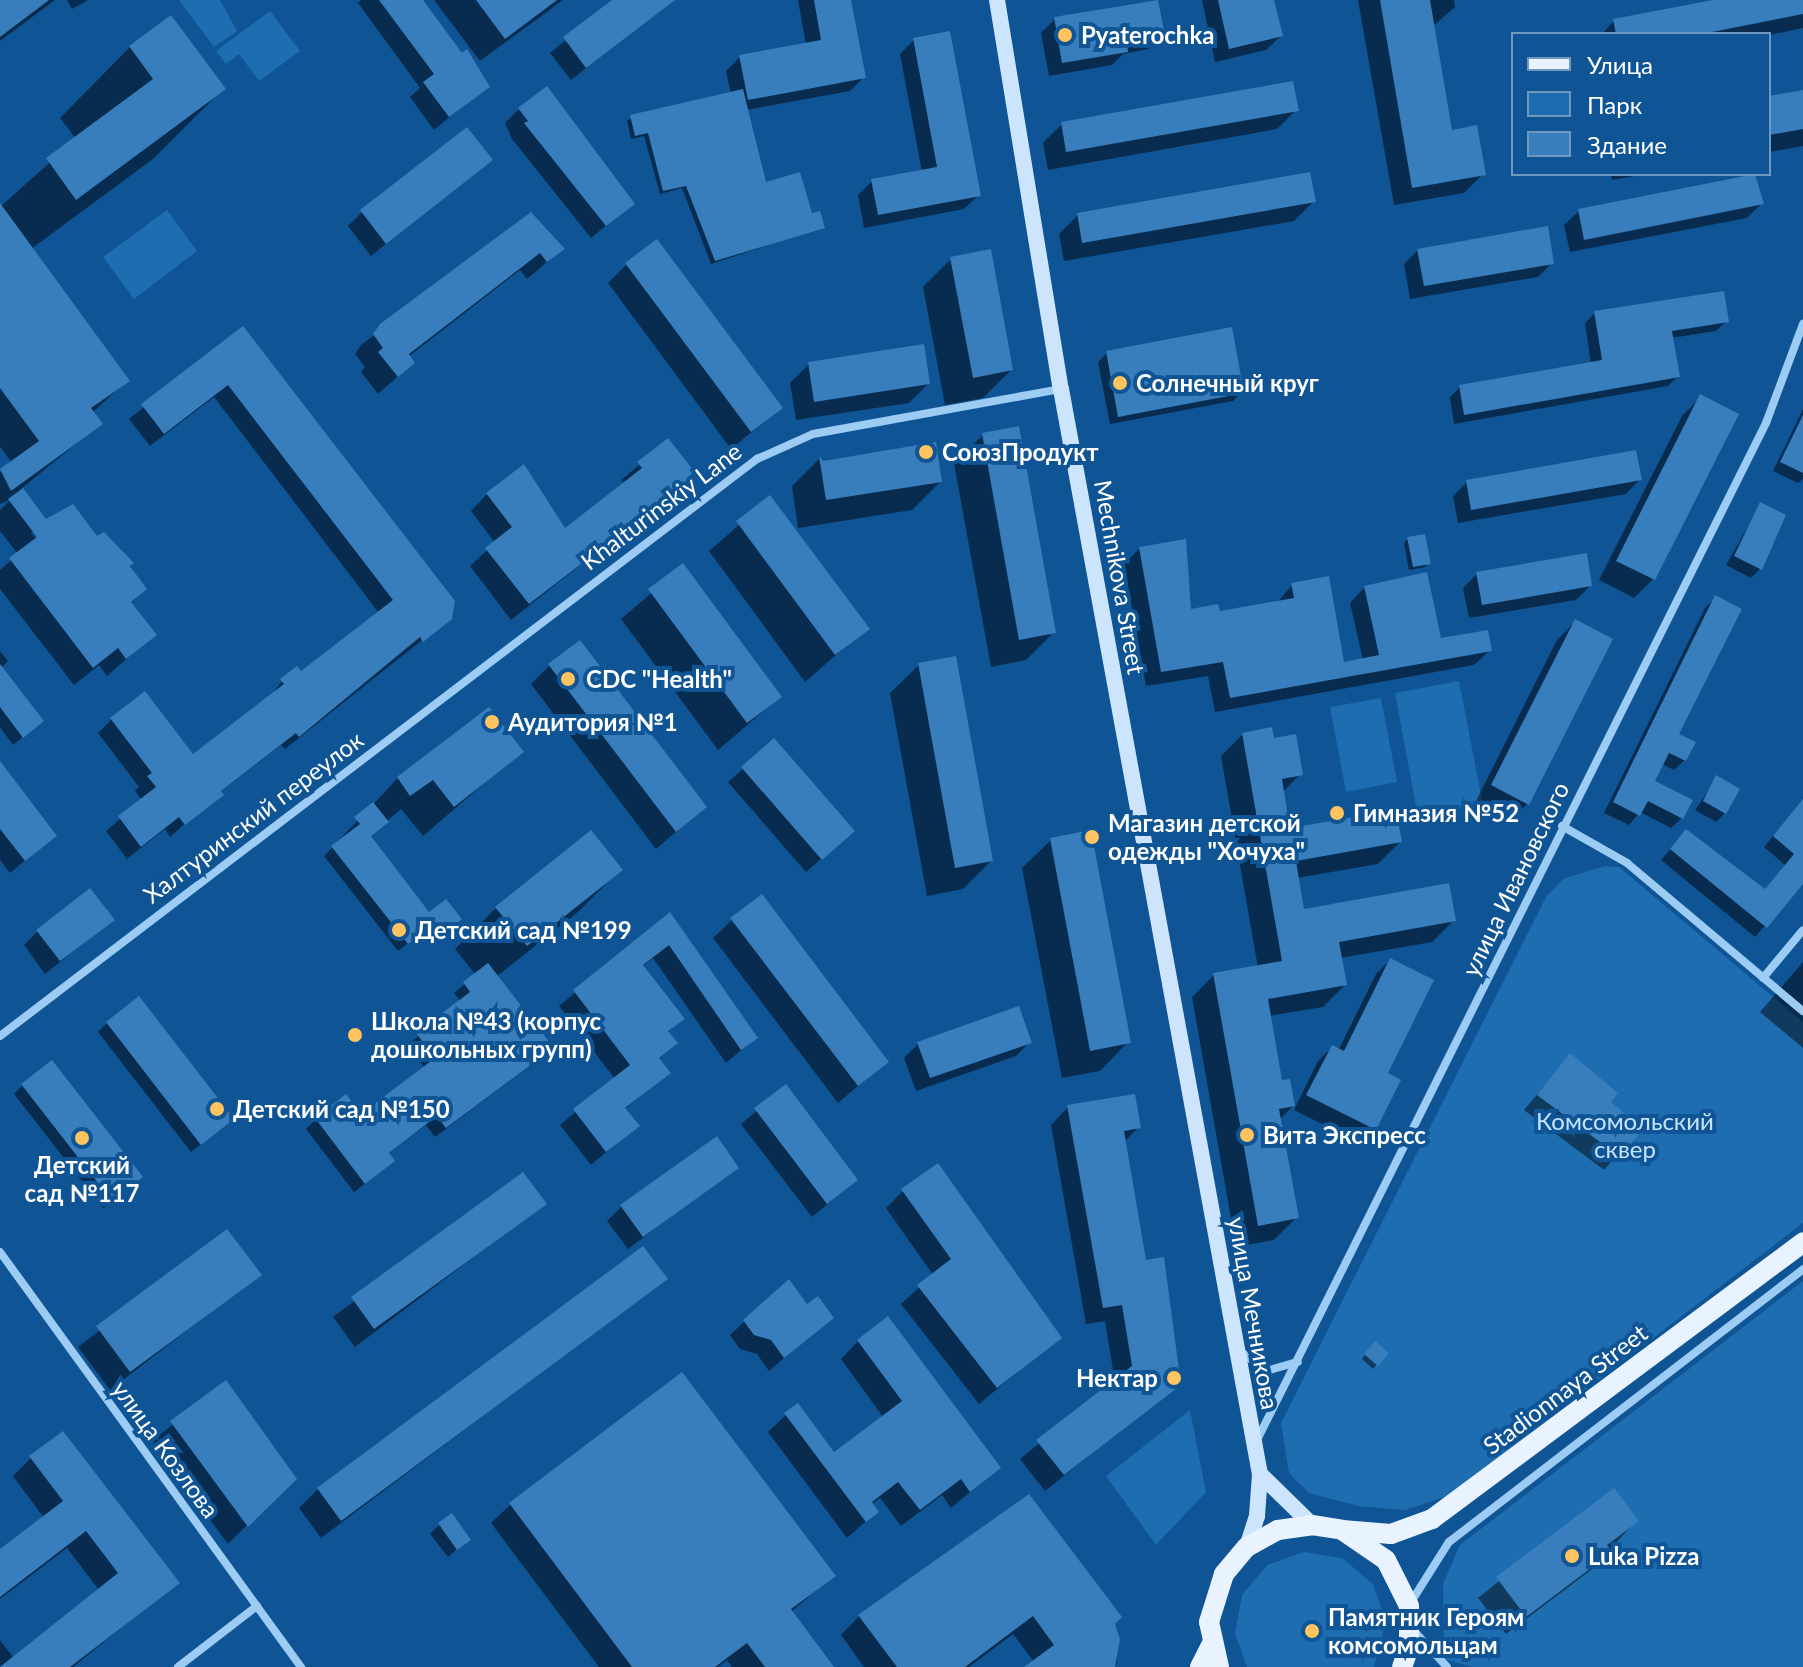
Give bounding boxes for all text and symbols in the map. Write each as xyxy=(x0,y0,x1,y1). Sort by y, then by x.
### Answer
place label: Pyaterochka xyxy=(1081,21,1214,49)
marker: Pyaterochka xyxy=(1056,26,1074,44)
legend xyxy=(1511,32,1771,176)
text: Улица xyxy=(1587,50,1653,79)
text: Парк xyxy=(1587,90,1642,119)
text: Здание xyxy=(1587,130,1667,159)
place label: Солнечный круг xyxy=(1136,369,1319,397)
marker: Солнечный круг xyxy=(1111,374,1129,392)
street label: Khalturinskiy Lane xyxy=(575,436,747,576)
place label: СоюзПродукт xyxy=(942,438,1099,466)
marker: СоюзПродукт xyxy=(917,443,935,461)
street label: Mechnikova Street xyxy=(1089,478,1151,676)
place label: CDC "Health" xyxy=(586,665,732,693)
marker: CDC "Health" xyxy=(557,668,579,690)
place label: Аудитория №1 xyxy=(508,708,678,736)
marker: Аудитория №1 xyxy=(483,713,501,731)
street label: Халтуринский переулок xyxy=(137,725,369,909)
street label: улица Ивановского xyxy=(1455,777,1575,981)
place label: Гимназия №52 xyxy=(1353,799,1519,827)
marker: Гимназия №52 xyxy=(1328,804,1346,822)
place label: Магазин детской одежды "Хочуха" xyxy=(1108,809,1305,865)
marker: Магазин детской одежды "Хочуха" xyxy=(1083,828,1101,846)
place label: Детский сад №199 xyxy=(415,916,632,944)
marker: Детский сад №199 xyxy=(390,921,408,939)
place label: Школа №43 (корпус дошкольных групп) xyxy=(371,1007,601,1063)
marker: Школа №43 (корпус дошкольных групп) xyxy=(346,1026,364,1044)
place label: Детский сад №150 xyxy=(233,1095,450,1123)
marker: Детский сад №150 xyxy=(208,1100,226,1118)
park label: Комсомольский сквер xyxy=(1536,1107,1714,1163)
place label: Вита Экспресс xyxy=(1263,1121,1426,1149)
marker: Вита Экспресс xyxy=(1238,1126,1256,1144)
marker: Детский сад №117 xyxy=(73,1129,91,1147)
place label: Детский сад №117 xyxy=(25,1151,139,1207)
street label: улица Мечникова xyxy=(1223,1214,1285,1412)
street label: Stadionnaya Street xyxy=(1477,1318,1653,1460)
place label: Нектар xyxy=(1076,1364,1158,1392)
marker: Нектар xyxy=(1165,1369,1183,1387)
street label: улица Козлова xyxy=(107,1375,225,1523)
place label: Luka Pizza xyxy=(1588,1542,1699,1570)
marker: Luka Pizza xyxy=(1563,1547,1581,1565)
place label: Памятник Героям комсомольцам xyxy=(1328,1603,1524,1659)
marker: Памятник Героям комсомольцам xyxy=(1303,1622,1321,1640)

